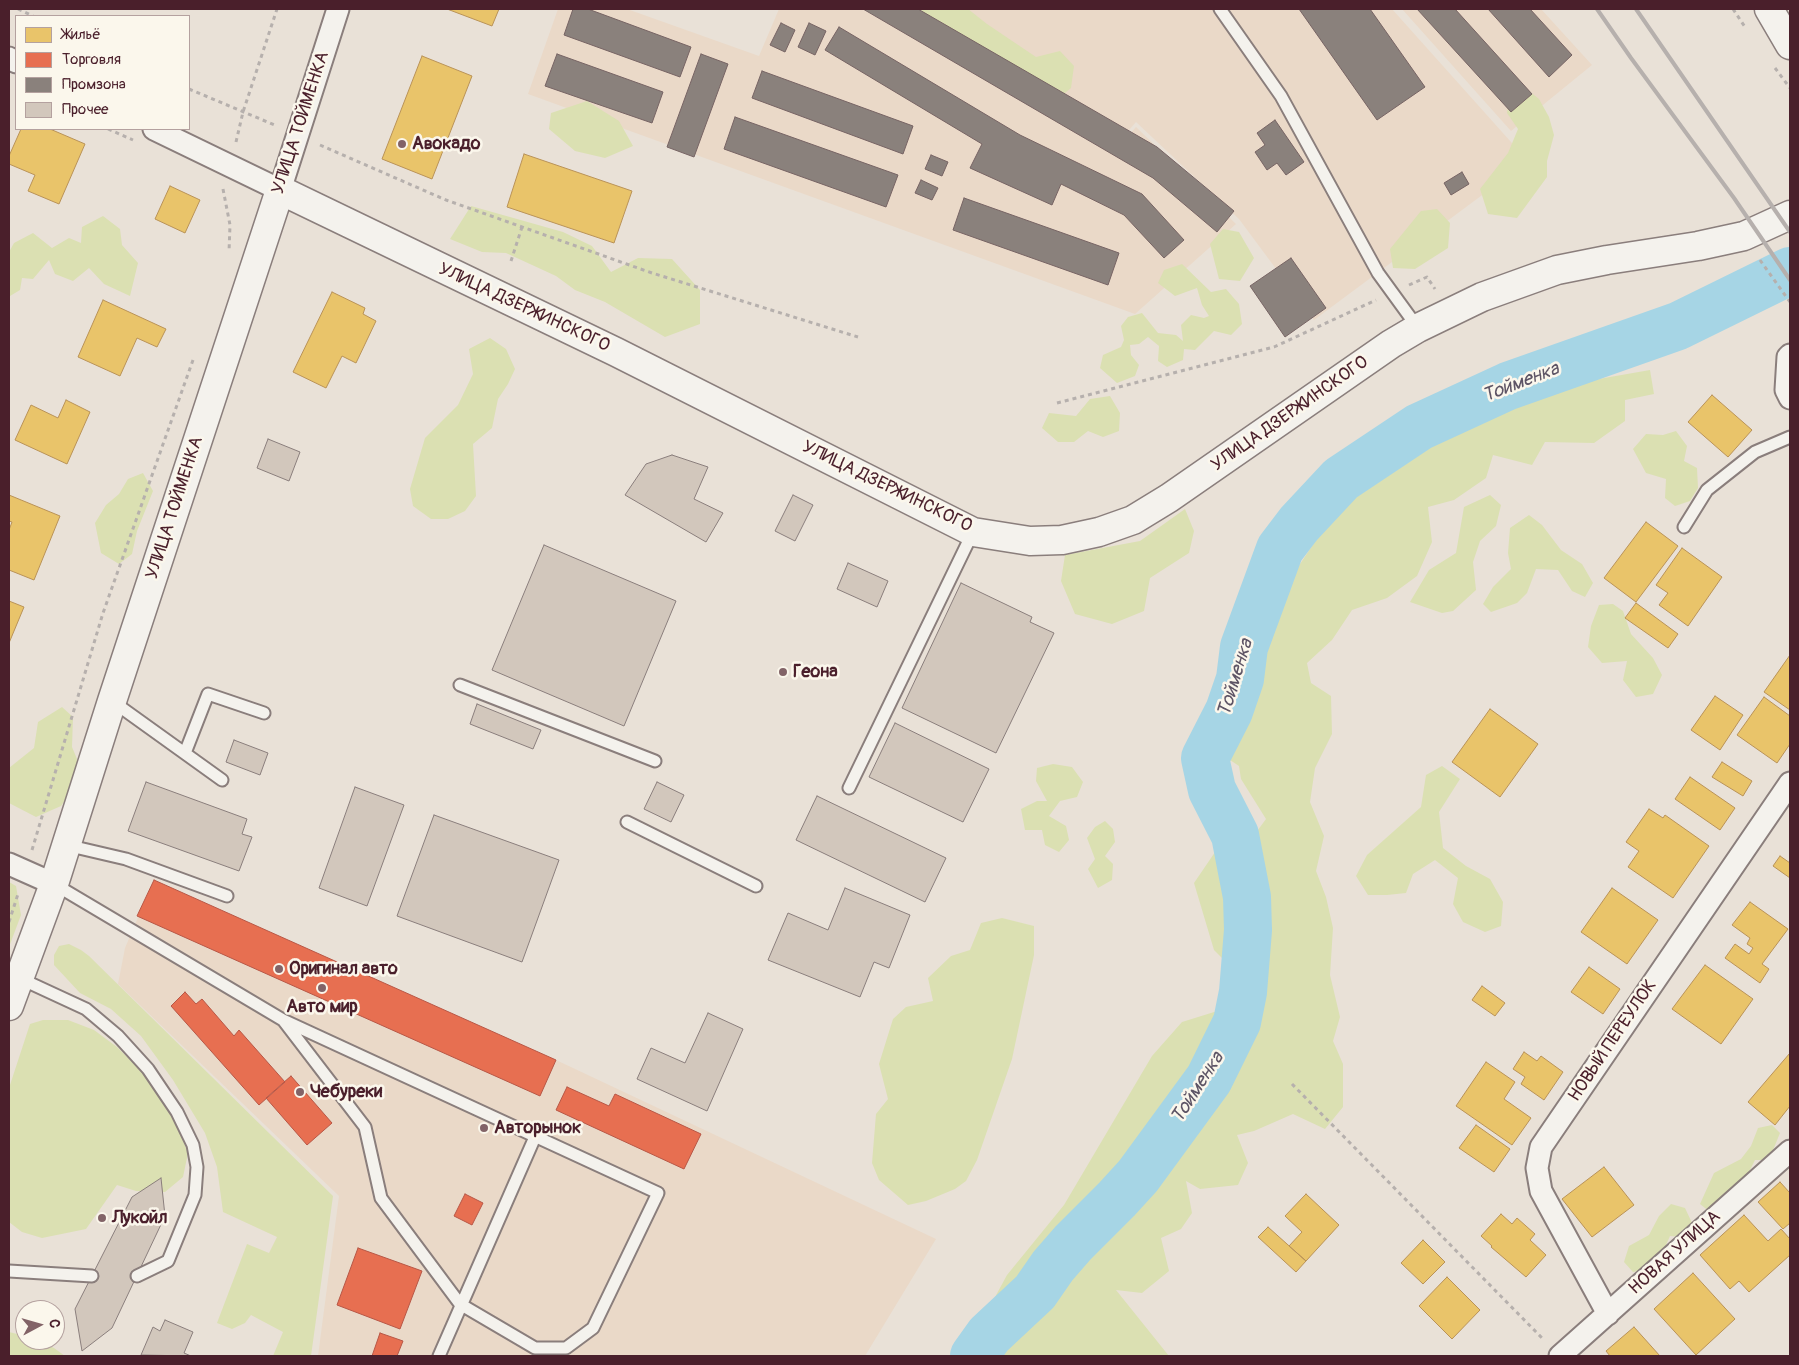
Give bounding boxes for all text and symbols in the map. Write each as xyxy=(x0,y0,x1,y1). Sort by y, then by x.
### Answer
legend xyxy=(15,15,190,130)
text: Жильё xyxy=(62,25,101,44)
street label: УЛИЦА ТОЙМЕНКА xyxy=(268,49,334,197)
text: Торговля xyxy=(62,50,121,69)
text: Промзона xyxy=(62,75,126,94)
text: Прочее xyxy=(62,100,109,119)
place label: Авокадо xyxy=(412,133,480,155)
marker: Авокадо xyxy=(396,138,408,150)
street label: УЛИЦА ДЗЕРЖИНСКОГО xyxy=(435,259,613,357)
street label: УЛИЦА ДЗЕРЖИНСКОГО xyxy=(1207,352,1373,476)
water label: Тойменка xyxy=(1480,358,1562,408)
street label: УЛИЦА ТОЙМЕНКА xyxy=(142,434,208,582)
street label: УЛИЦА ДЗЕРЖИНСКОГО xyxy=(798,436,976,538)
water label: Тойменка xyxy=(1213,636,1259,720)
place label: Геона xyxy=(793,661,838,683)
marker: Геона xyxy=(777,666,789,678)
place label: Оригинал авто xyxy=(289,958,398,980)
marker: Оригинал авто xyxy=(273,963,285,975)
street label: НОВЫЙ ПЕРЕУЛОК xyxy=(1564,976,1662,1106)
marker: Авто мир xyxy=(316,982,328,994)
place label: Авто мир xyxy=(286,996,358,1018)
water label: Тойменка xyxy=(1167,1048,1229,1128)
place label: Чебуреки xyxy=(310,1081,382,1103)
marker: Чебуреки xyxy=(294,1086,306,1098)
place label: Авторынок xyxy=(494,1117,581,1139)
marker: Авторынок xyxy=(478,1122,490,1134)
street label: НОВАЯ УЛИЦА xyxy=(1625,1206,1725,1300)
place label: Лукойл xyxy=(112,1207,168,1229)
marker: Лукойл xyxy=(96,1212,108,1224)
north arrow xyxy=(15,1300,65,1350)
text: С xyxy=(46,1318,63,1329)

